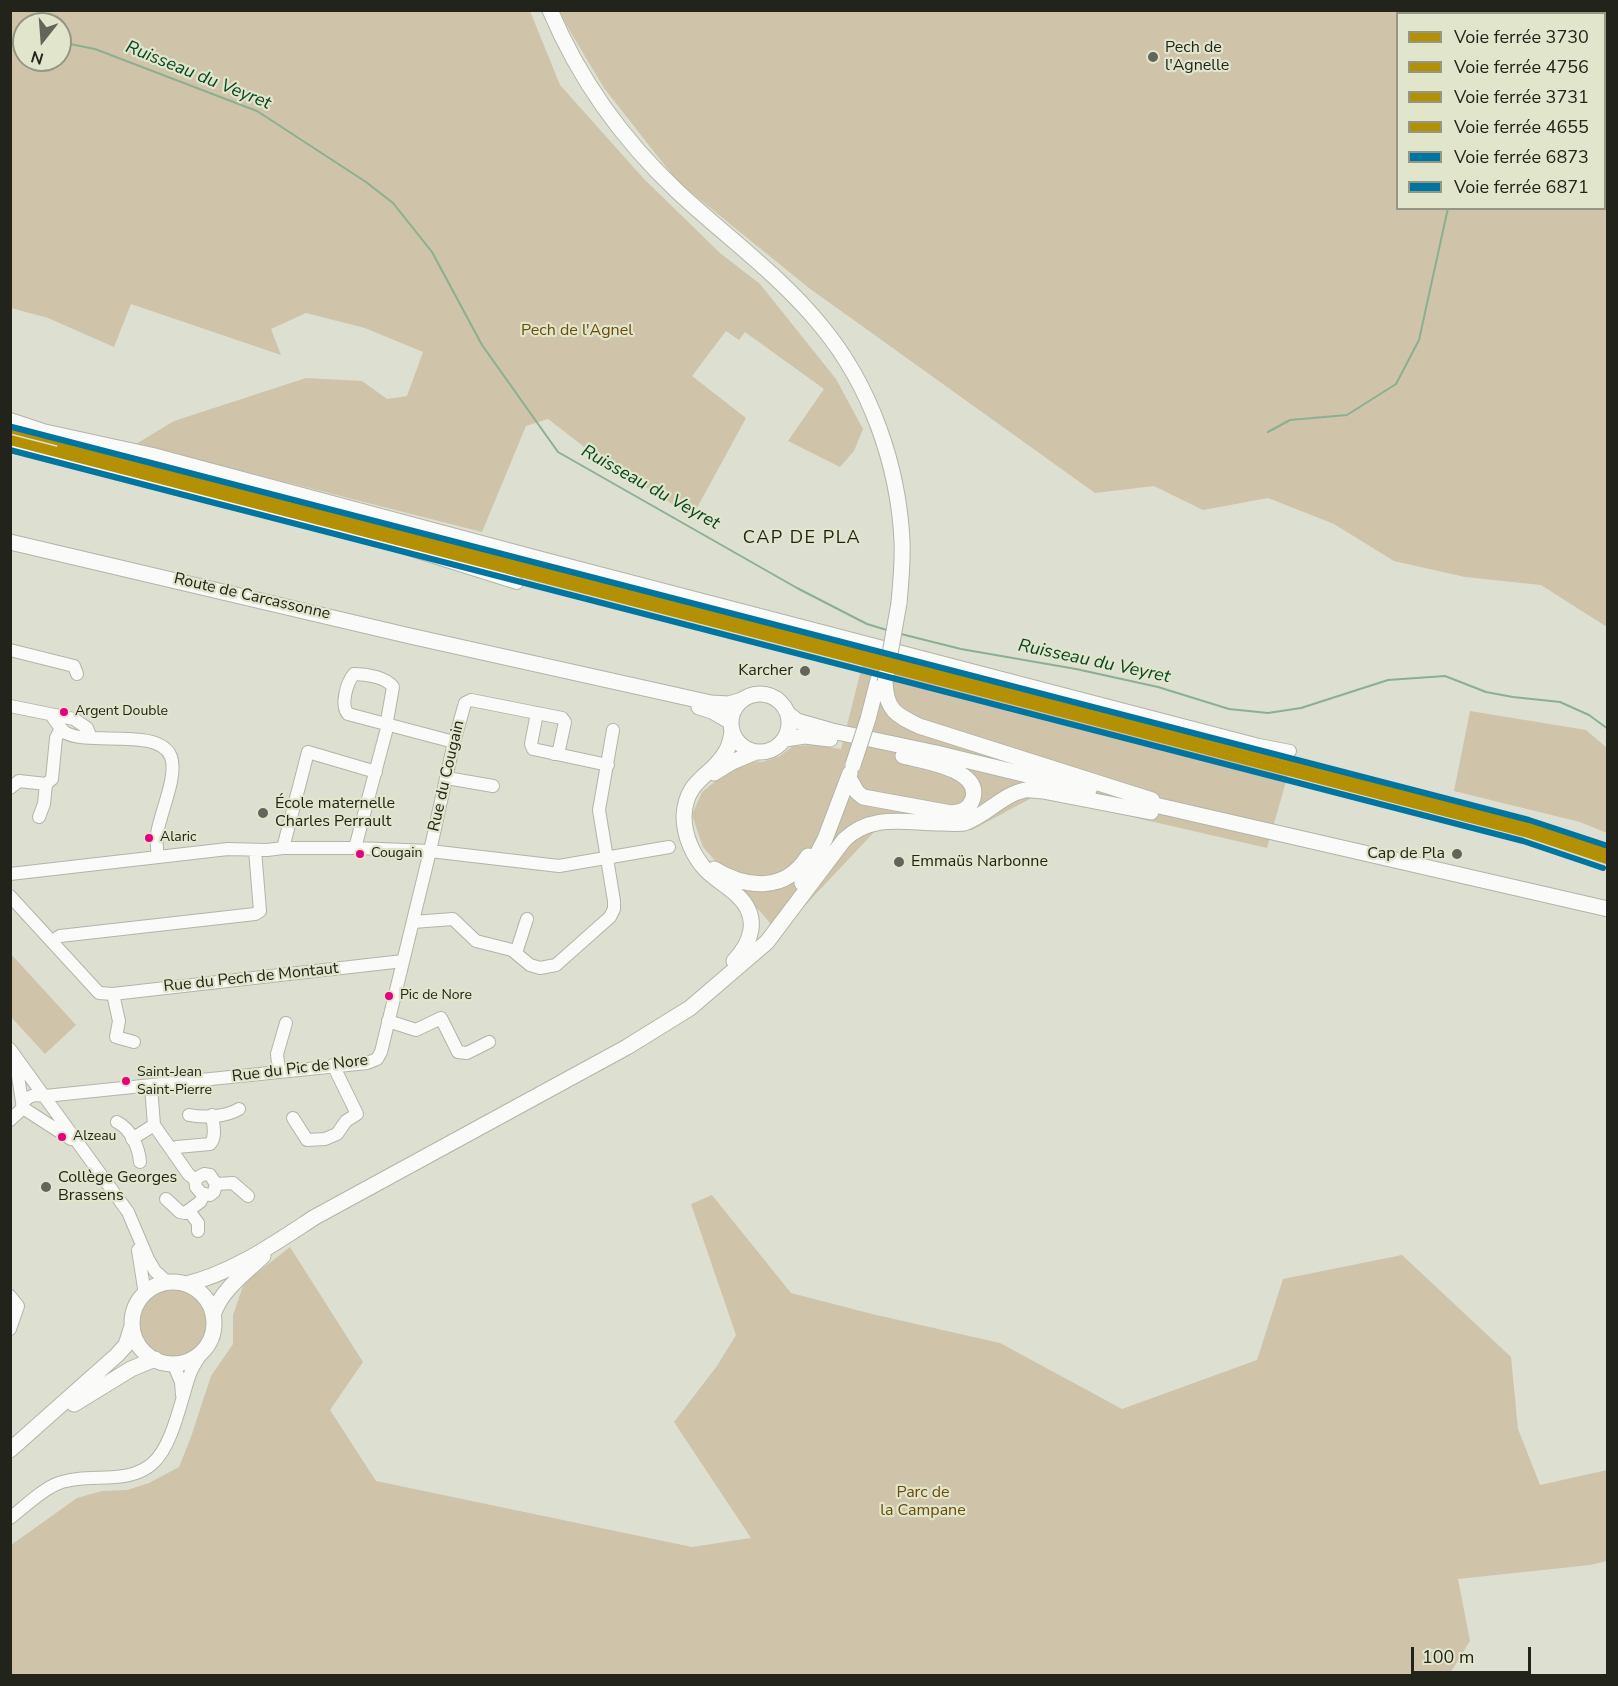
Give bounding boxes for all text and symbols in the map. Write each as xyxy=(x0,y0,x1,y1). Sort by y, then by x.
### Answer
north arrow xyxy=(12,12,72,72)
legend xyxy=(1396,12,1606,210)
text: Voie ferrée 3730 xyxy=(1454,25,1589,49)
water label: Ruisseau du Veyret xyxy=(122,37,274,115)
place label: Pech de l'Agnelle xyxy=(1165,38,1229,76)
text: N xyxy=(28,45,46,70)
marker: Pech de l'Agnelle xyxy=(1146,50,1160,64)
text: Voie ferrée 4756 xyxy=(1454,55,1589,79)
text: Voie ferrée 3731 xyxy=(1454,85,1589,109)
text: Voie ferrée 4655 xyxy=(1454,115,1589,139)
text: Voie ferrée 6873 xyxy=(1454,145,1589,169)
text: Voie ferrée 6871 xyxy=(1454,175,1589,199)
park label: Pech de l'Agnel xyxy=(521,321,633,341)
water label: Ruisseau du Veyret xyxy=(577,441,723,535)
district label: CAP DE PLA xyxy=(743,528,861,550)
street label: Route de Carcassonne xyxy=(172,570,332,624)
water label: Ruisseau du Veyret xyxy=(1016,635,1172,689)
place label: Karcher xyxy=(738,661,793,681)
marker: Karcher xyxy=(798,664,812,678)
place label: Argent Double xyxy=(75,704,168,720)
marker: Argent Double xyxy=(58,706,70,718)
street label: Rue du Cougain xyxy=(425,719,469,833)
place label: École maternelle Charles Perrault xyxy=(275,794,395,832)
marker: École maternelle Charles Perrault xyxy=(256,806,270,820)
place label: Alaric xyxy=(160,830,197,846)
marker: Alaric xyxy=(143,832,155,844)
place label: Cap de Pla xyxy=(1367,844,1445,864)
place label: Cougain xyxy=(371,846,422,862)
marker: Cap de Pla xyxy=(1450,847,1464,861)
marker: Cougain xyxy=(354,848,366,860)
place label: Emmaüs Narbonne xyxy=(911,852,1048,872)
marker: Emmaüs Narbonne xyxy=(892,855,906,869)
street label: Rue du Pech de Montaut xyxy=(163,959,339,997)
place label: Pic de Nore xyxy=(400,988,472,1004)
marker: Pic de Nore xyxy=(383,990,395,1002)
street label: Rue du Pic de Nore xyxy=(231,1051,369,1087)
place label: Saint-Jean Saint-Pierre xyxy=(137,1065,212,1098)
marker: Saint-Jean Saint-Pierre xyxy=(120,1075,132,1087)
place label: Alzeau xyxy=(73,1129,116,1145)
marker: Alzeau xyxy=(56,1131,68,1143)
place label: Collège Georges Brassens xyxy=(58,1168,177,1206)
marker: Collège Georges Brassens xyxy=(39,1180,53,1194)
park label: Parc de la Campane xyxy=(880,1483,966,1521)
scale bar xyxy=(1414,1635,1534,1673)
text: 100 m xyxy=(1422,1645,1474,1669)

